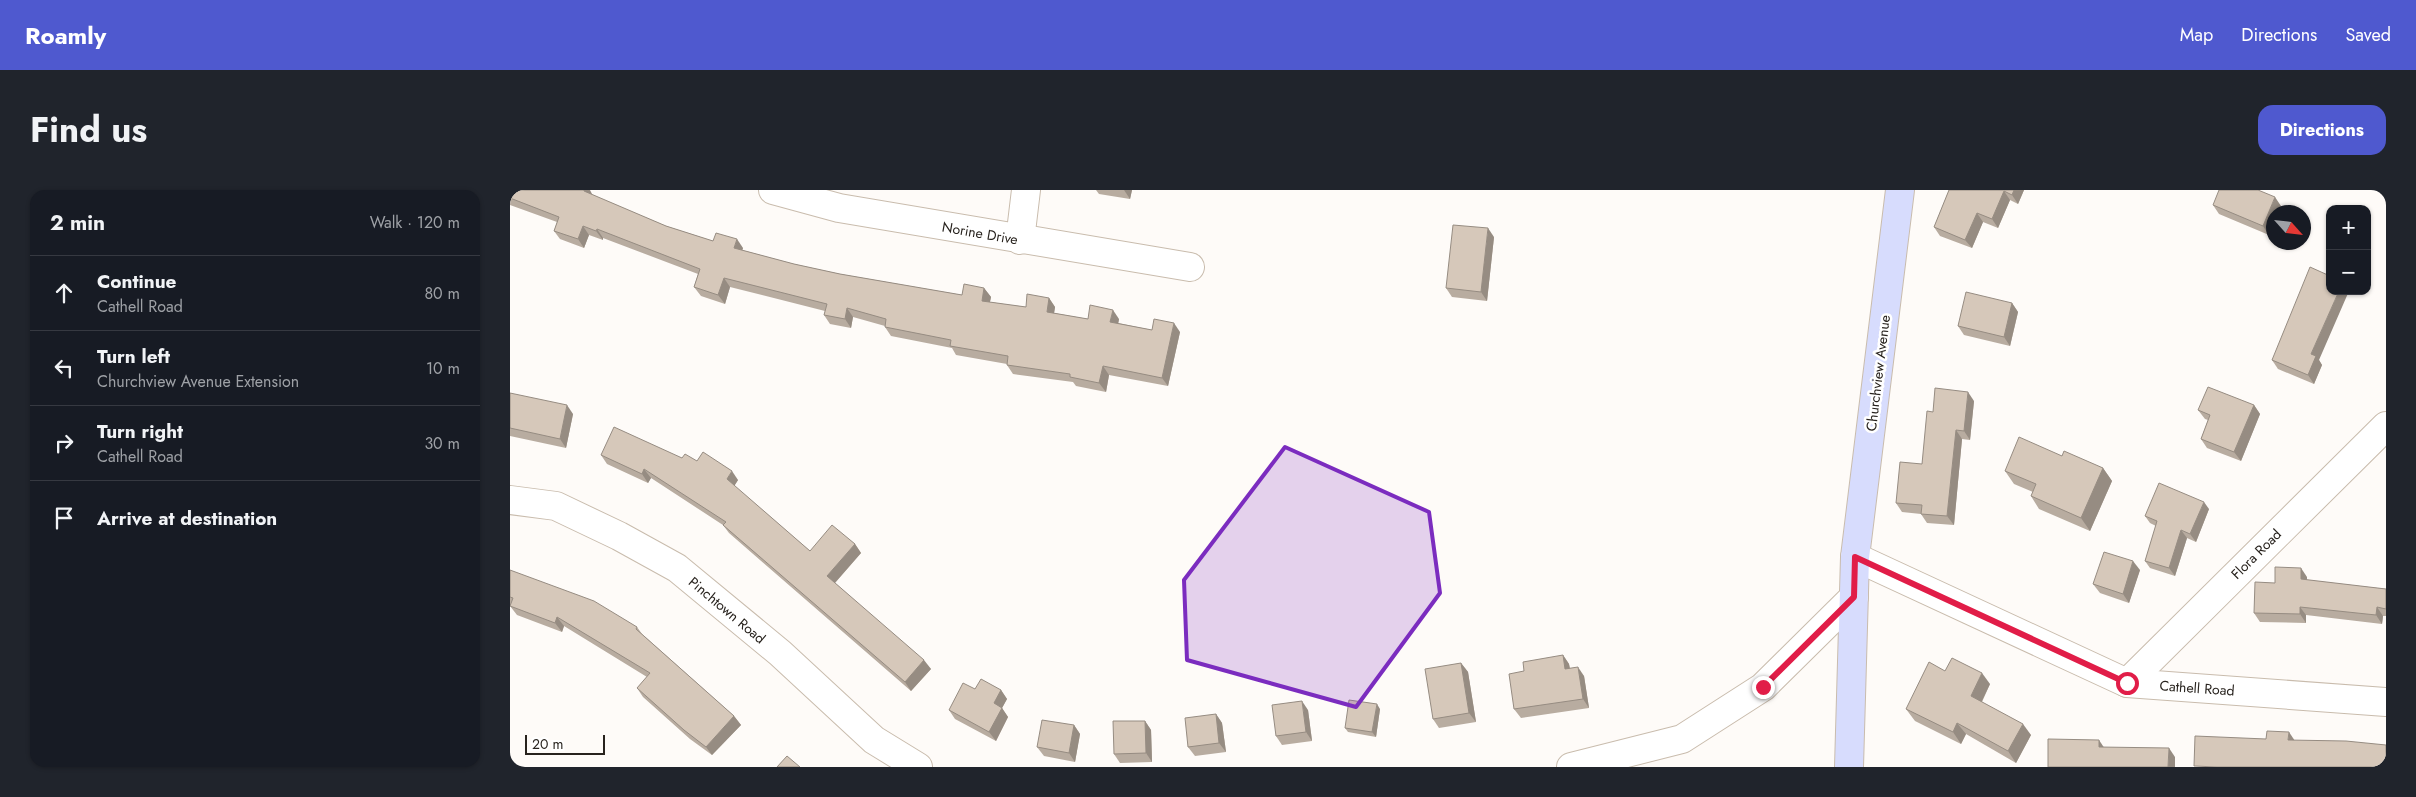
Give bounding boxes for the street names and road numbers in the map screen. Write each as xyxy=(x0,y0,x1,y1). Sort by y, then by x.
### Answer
street label: Norine Drive xyxy=(940,216,1020,250)
street label: Churchview Avenue xyxy=(1861,314,1895,432)
street label: Flora Road xyxy=(2226,524,2286,584)
street label: Pinchtown Road xyxy=(684,572,770,648)
street label: Cathell Road xyxy=(2159,675,2235,701)

